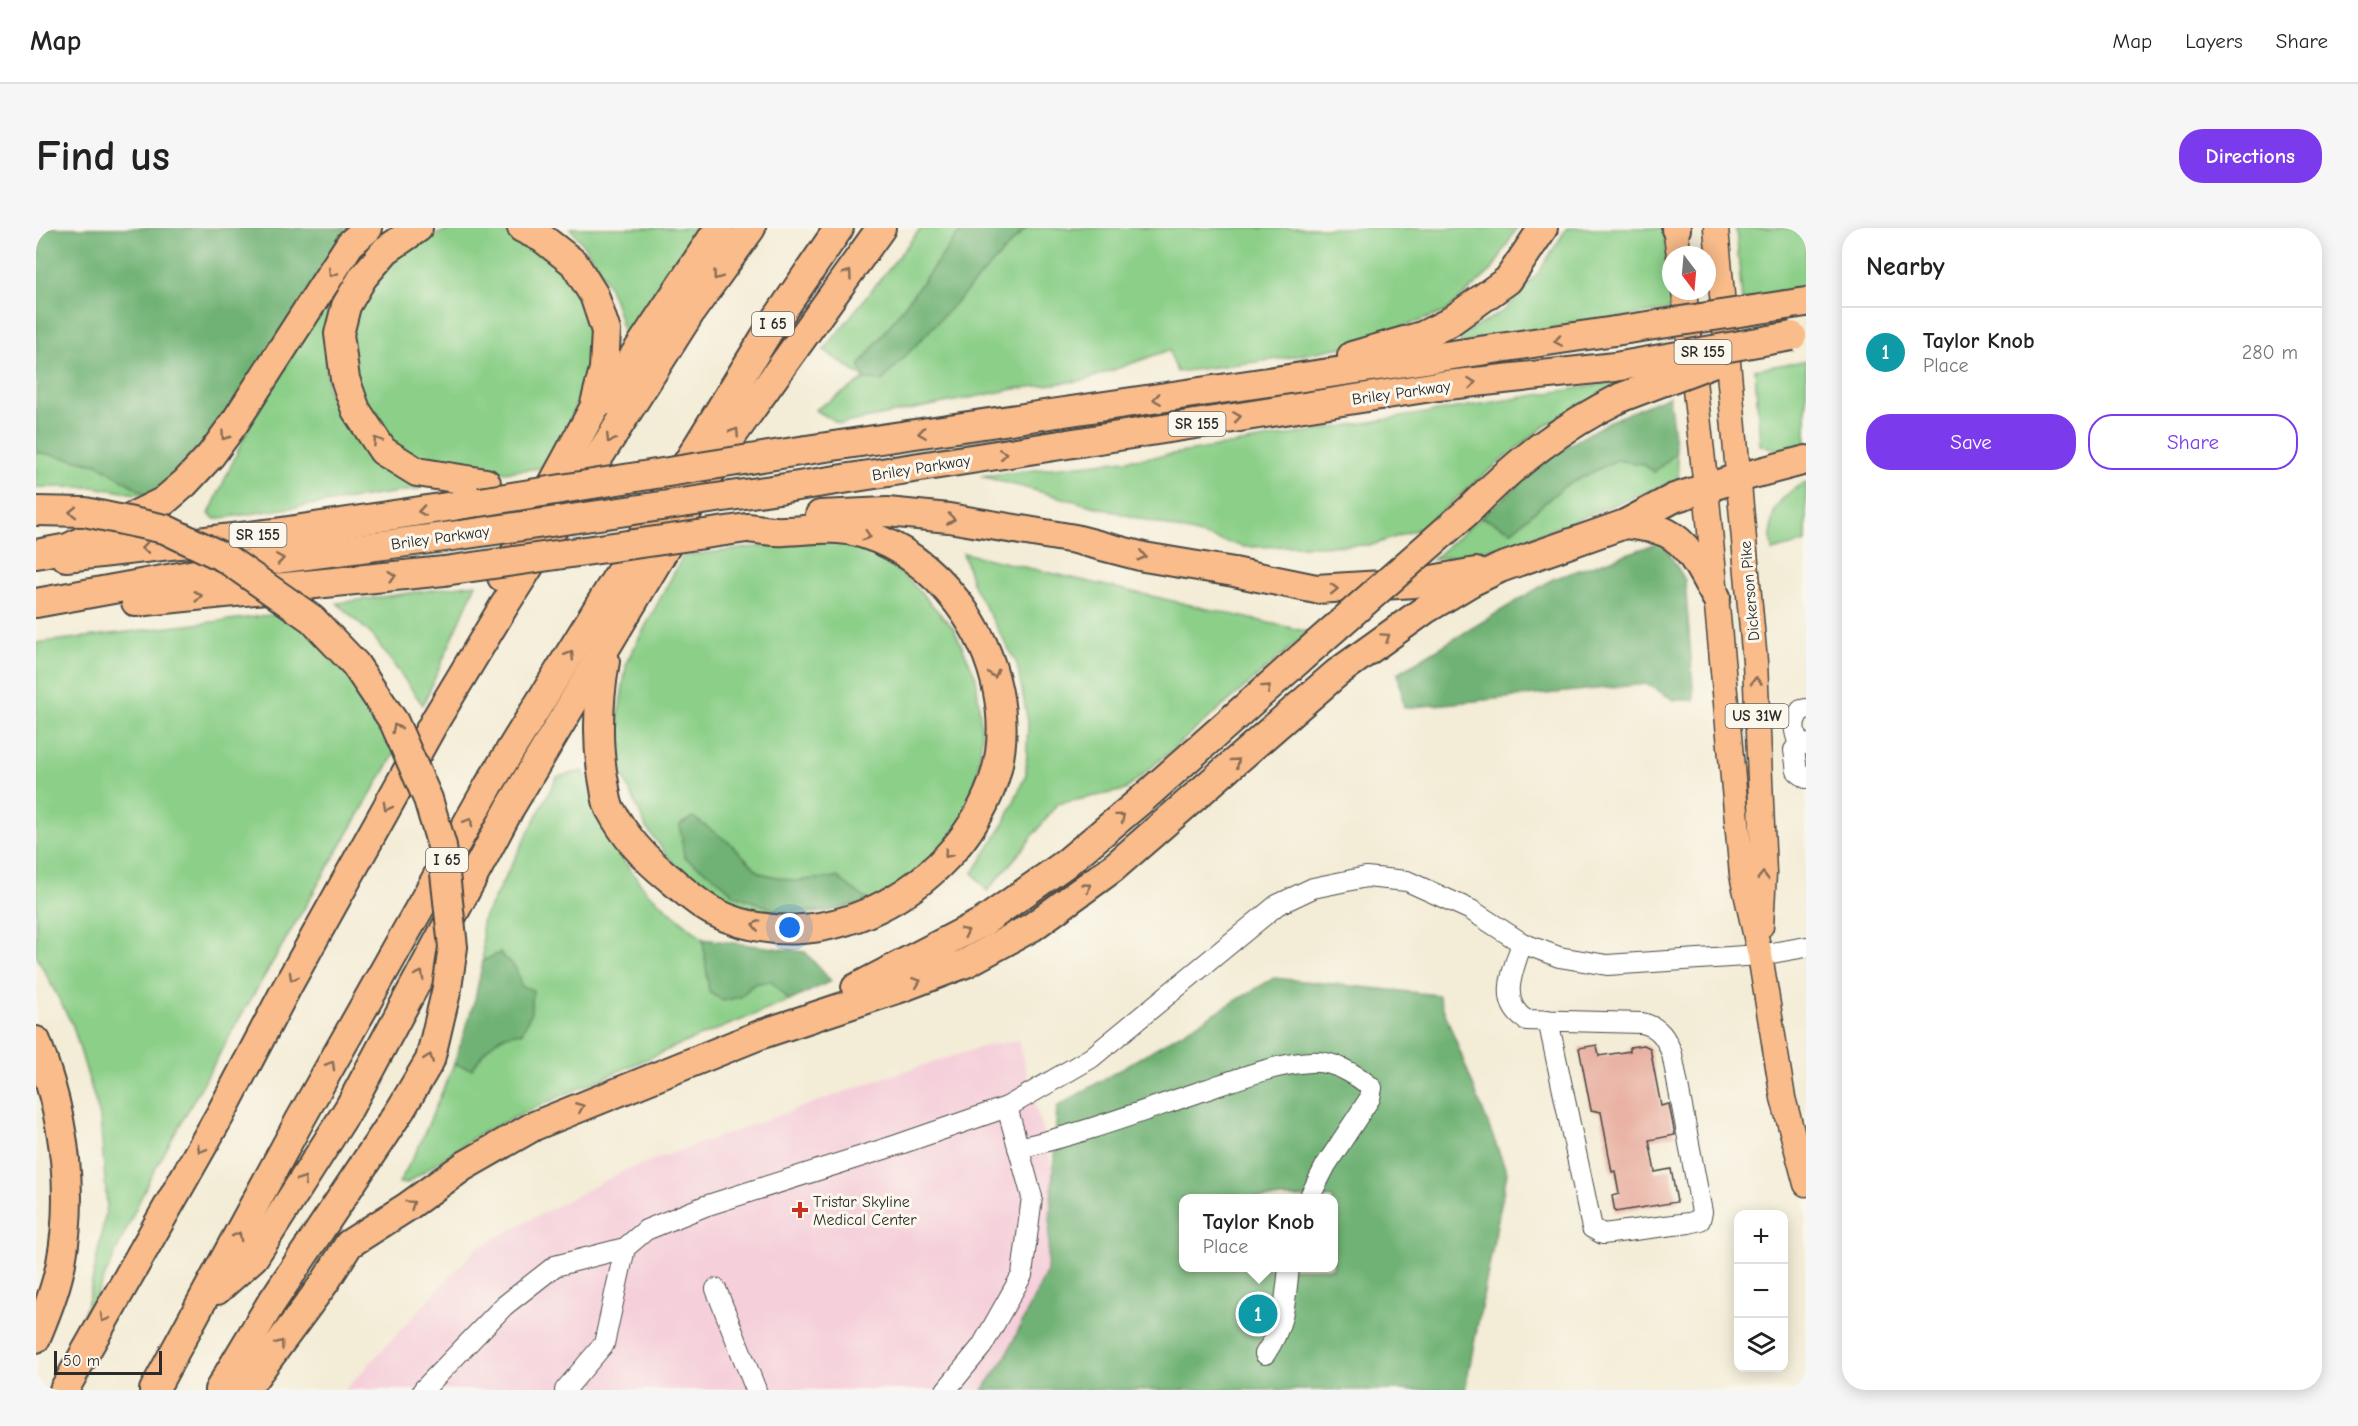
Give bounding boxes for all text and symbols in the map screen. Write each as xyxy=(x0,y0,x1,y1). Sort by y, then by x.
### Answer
text: Map xyxy=(30,25,81,57)
text: Map xyxy=(2113,29,2152,53)
text: Layers xyxy=(2185,29,2243,53)
text: Share xyxy=(2276,29,2328,53)
button: Directions xyxy=(2179,129,2322,183)
text: Find us xyxy=(36,132,170,181)
north arrow xyxy=(1662,246,1716,300)
text: Nearby xyxy=(1866,252,1945,282)
one-way arrow xyxy=(327,267,339,277)
one-way arrow xyxy=(713,269,724,280)
one-way arrow xyxy=(841,269,852,280)
road number: I 65 xyxy=(752,312,794,336)
text: Taylor Knob xyxy=(1923,328,2035,354)
one-way arrow xyxy=(1553,334,1562,346)
road number: SR 155 xyxy=(1674,340,1732,364)
text: 1 xyxy=(1882,341,1889,364)
text: 280 m xyxy=(2242,341,2298,364)
text: Place xyxy=(1923,354,1969,377)
street label: Briley Parkway xyxy=(1351,377,1452,409)
one-way arrow xyxy=(1467,377,1476,389)
one-way arrow xyxy=(1152,393,1161,405)
road number: SR 155 xyxy=(1168,412,1226,436)
one-way arrow xyxy=(1233,412,1242,424)
button: Save xyxy=(1866,414,2076,470)
button: Share xyxy=(2088,414,2298,470)
one-way arrow xyxy=(918,427,927,439)
one-way arrow xyxy=(728,428,739,439)
one-way arrow xyxy=(221,430,232,441)
one-way arrow xyxy=(606,433,618,443)
one-way arrow xyxy=(373,437,384,448)
one-way arrow xyxy=(998,448,1008,461)
street label: Briley Parkway xyxy=(871,451,972,485)
one-way arrow xyxy=(417,504,427,517)
one-way arrow xyxy=(69,506,78,518)
one-way arrow xyxy=(946,512,956,524)
street label: Briley Parkway xyxy=(390,522,491,554)
road number: SR 155 xyxy=(230,523,286,547)
one-way arrow xyxy=(861,529,872,541)
street label: Dickerson Pike xyxy=(1737,540,1763,642)
one-way arrow xyxy=(141,541,150,554)
one-way arrow xyxy=(1137,549,1147,562)
one-way arrow xyxy=(274,553,284,566)
one-way arrow xyxy=(388,570,397,583)
one-way arrow xyxy=(1329,583,1338,595)
one-way arrow xyxy=(194,590,203,603)
one-way arrow xyxy=(1379,633,1390,644)
one-way arrow xyxy=(562,651,574,661)
one-way arrow xyxy=(986,668,999,678)
one-way arrow xyxy=(1750,676,1762,685)
one-way arrow xyxy=(1261,684,1271,695)
road number: US 31W xyxy=(1726,704,1788,728)
one-way arrow xyxy=(392,724,403,735)
one-way arrow xyxy=(1229,758,1240,769)
one-way arrow xyxy=(383,800,394,811)
one-way arrow xyxy=(1114,813,1125,824)
one-way arrow xyxy=(462,818,473,828)
one-way arrow xyxy=(944,847,955,858)
road number: I 65 xyxy=(426,848,468,872)
one-way arrow xyxy=(1757,871,1769,880)
one-way arrow xyxy=(1080,883,1091,894)
your location xyxy=(775,913,804,942)
one-way arrow xyxy=(751,919,761,932)
one-way arrow xyxy=(958,928,969,939)
one-way arrow xyxy=(413,970,424,981)
one-way arrow xyxy=(289,971,300,981)
one-way arrow xyxy=(911,976,922,989)
one-way arrow xyxy=(422,1053,435,1064)
one-way arrow xyxy=(324,1061,335,1071)
one-way arrow xyxy=(574,1102,585,1114)
one-way arrow xyxy=(197,1143,208,1153)
one-way arrow xyxy=(295,1176,307,1186)
place label: Tristar Skyline Medical Center xyxy=(813,1193,917,1229)
popup xyxy=(1179,1194,1338,1272)
one-way arrow xyxy=(405,1200,416,1211)
marker: Tristar Skyline Medical Center xyxy=(791,1201,809,1219)
text: Taylor Knob xyxy=(1203,1209,1314,1235)
map controls xyxy=(1734,1210,1788,1372)
button: + xyxy=(1734,1210,1788,1264)
one-way arrow xyxy=(231,1232,242,1242)
text: Place xyxy=(1203,1235,1248,1258)
button: − xyxy=(1734,1264,1788,1318)
pin: 1 xyxy=(1238,1292,1278,1336)
one-way arrow xyxy=(100,1312,112,1323)
button: layers xyxy=(1734,1318,1788,1372)
one-way arrow xyxy=(273,1339,284,1350)
scale bar xyxy=(54,1348,162,1376)
text: 50 m xyxy=(63,1352,100,1370)

